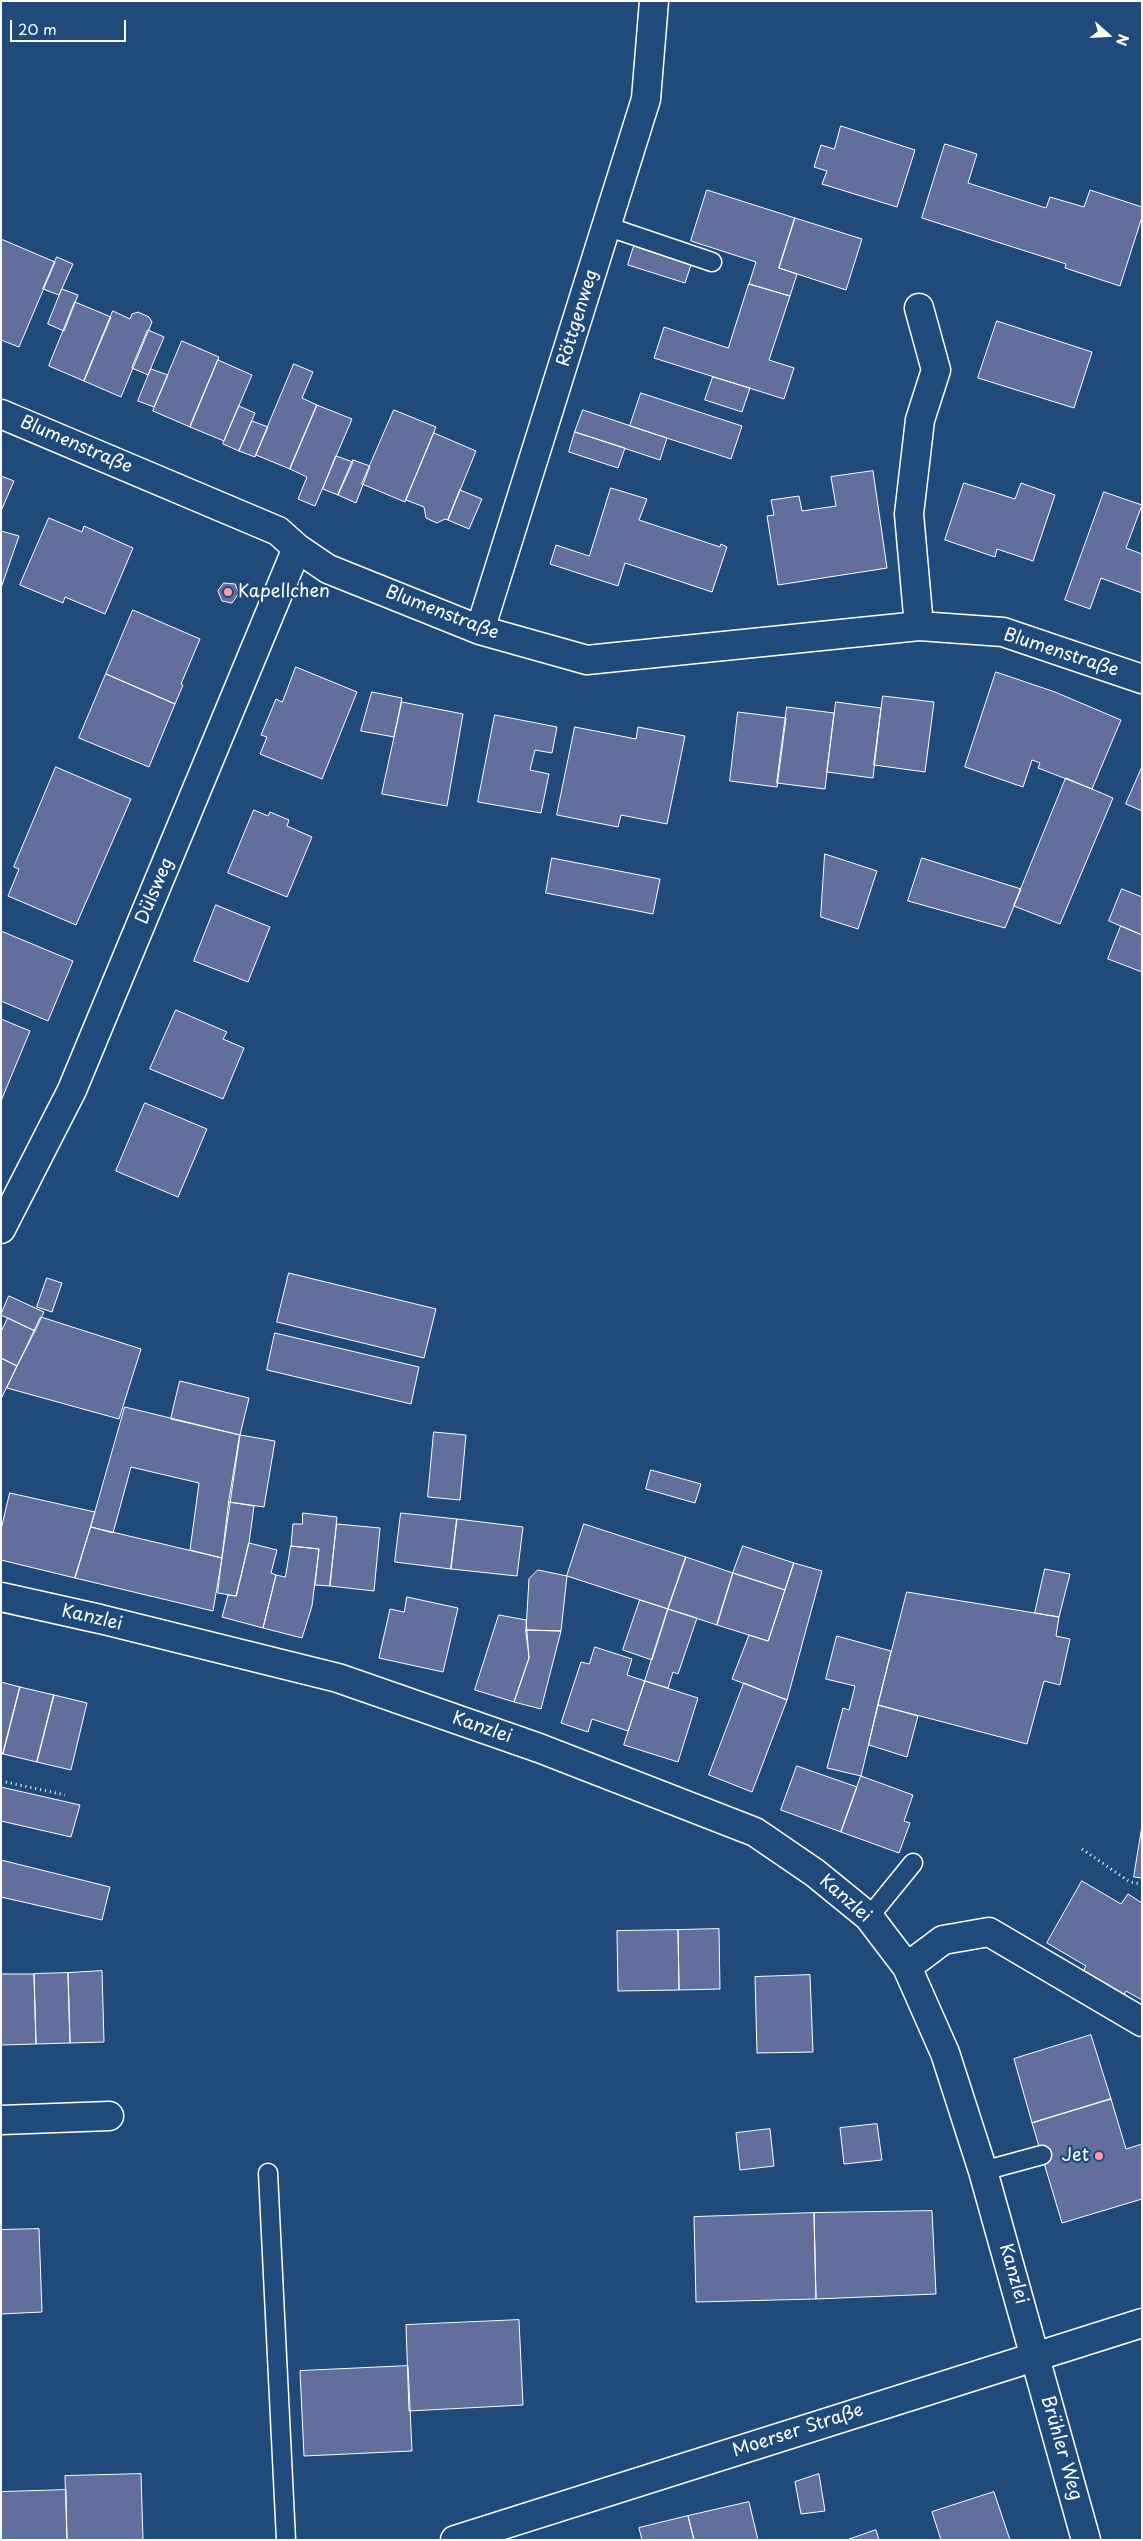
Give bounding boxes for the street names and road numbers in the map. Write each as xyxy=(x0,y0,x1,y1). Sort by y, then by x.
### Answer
street label: Röttgenweg xyxy=(553,267,603,369)
street label: Blumenstraße xyxy=(17,412,135,478)
street label: Blumenstraße xyxy=(382,581,502,645)
street label: Blumenstraße xyxy=(1001,624,1121,682)
street label: Dülsweg xyxy=(131,855,179,927)
street label: Kanzlei xyxy=(59,1601,125,1635)
street label: Kanzlei xyxy=(449,1708,515,1748)
street label: Kanzlei xyxy=(815,1871,875,1927)
street label: Kanzlei xyxy=(994,2241,1032,2307)
street label: Brühler Weg xyxy=(1036,2393,1086,2503)
street label: Moerser Straße xyxy=(730,2400,866,2462)

